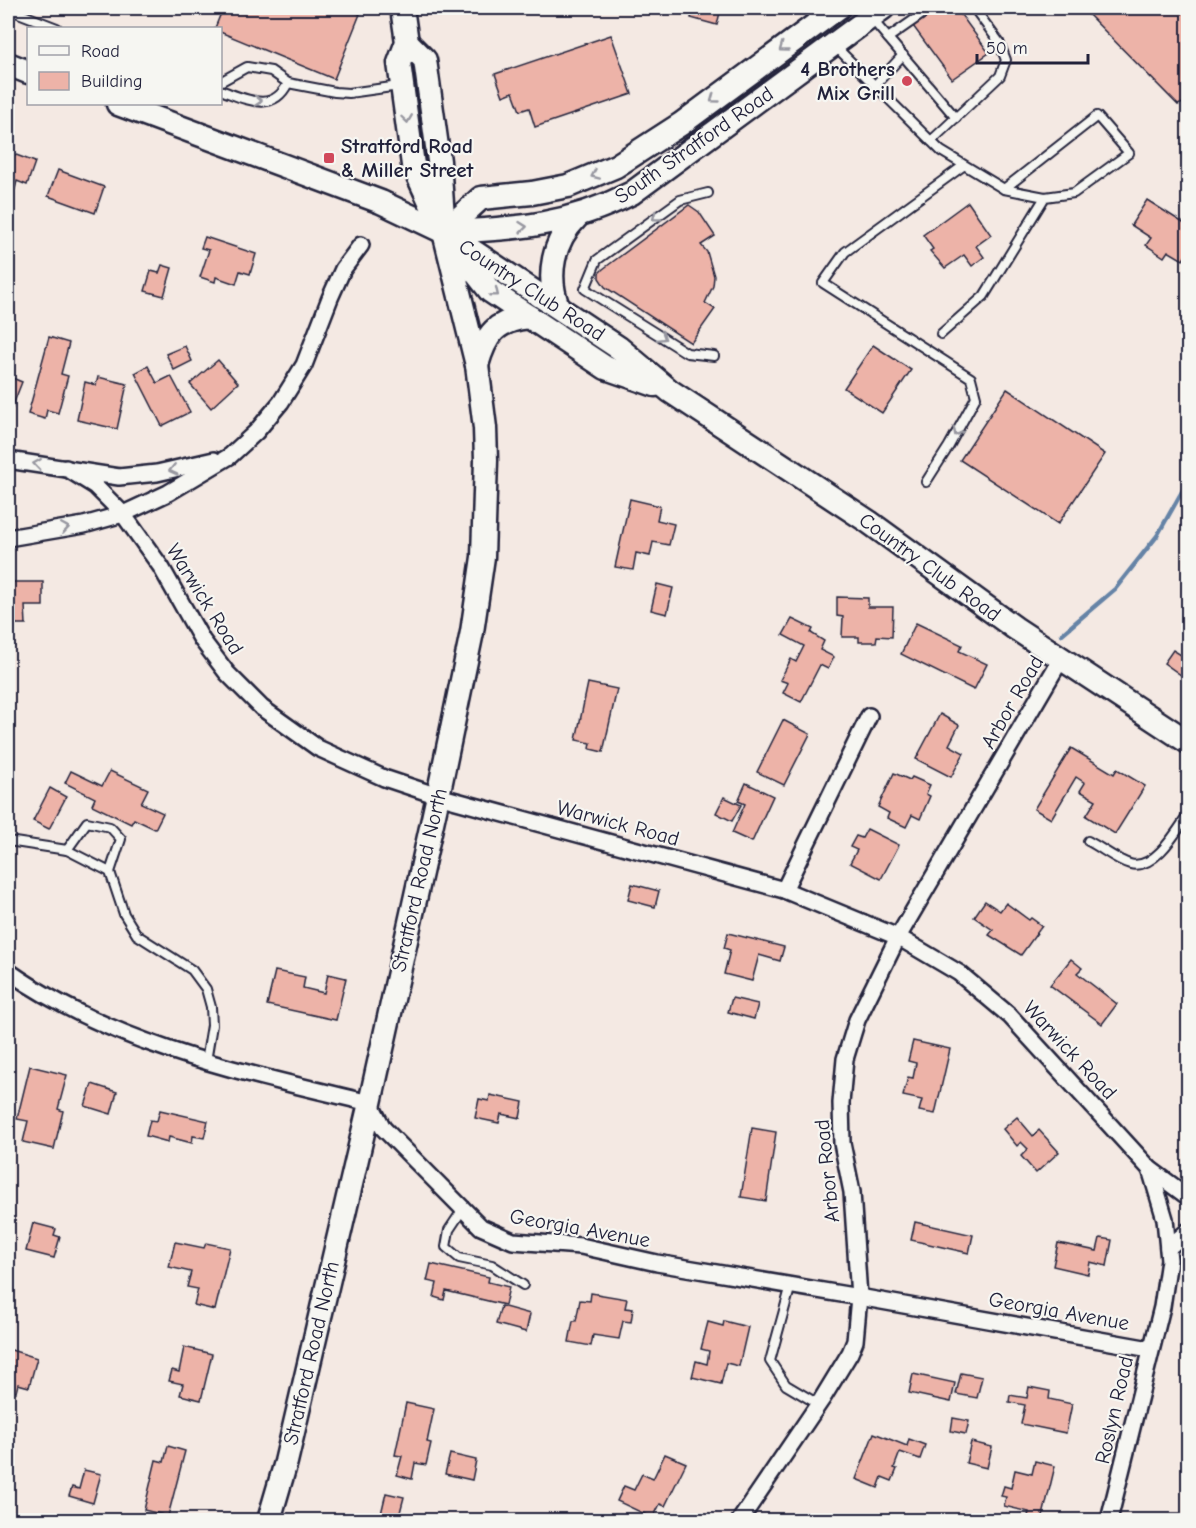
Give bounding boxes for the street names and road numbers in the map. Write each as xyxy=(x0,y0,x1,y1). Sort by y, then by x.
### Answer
street label: South Stratford Road xyxy=(610,81,778,209)
street label: Country Club Road xyxy=(455,234,609,346)
street label: Country Club Road xyxy=(855,508,1005,626)
street label: Warwick Road xyxy=(161,539,249,659)
street label: Arbor Road xyxy=(976,651,1048,753)
street label: Stratford Road North xyxy=(386,786,452,974)
street label: Warwick Road xyxy=(554,795,682,851)
street label: Warwick Road xyxy=(1018,996,1122,1104)
street label: Arbor Road xyxy=(810,1118,844,1224)
street label: Georgia Avenue xyxy=(508,1204,652,1252)
street label: Stratford Road North xyxy=(278,1259,344,1447)
street label: Georgia Avenue xyxy=(987,1287,1131,1335)
street label: Roslyn Road xyxy=(1090,1354,1138,1466)

